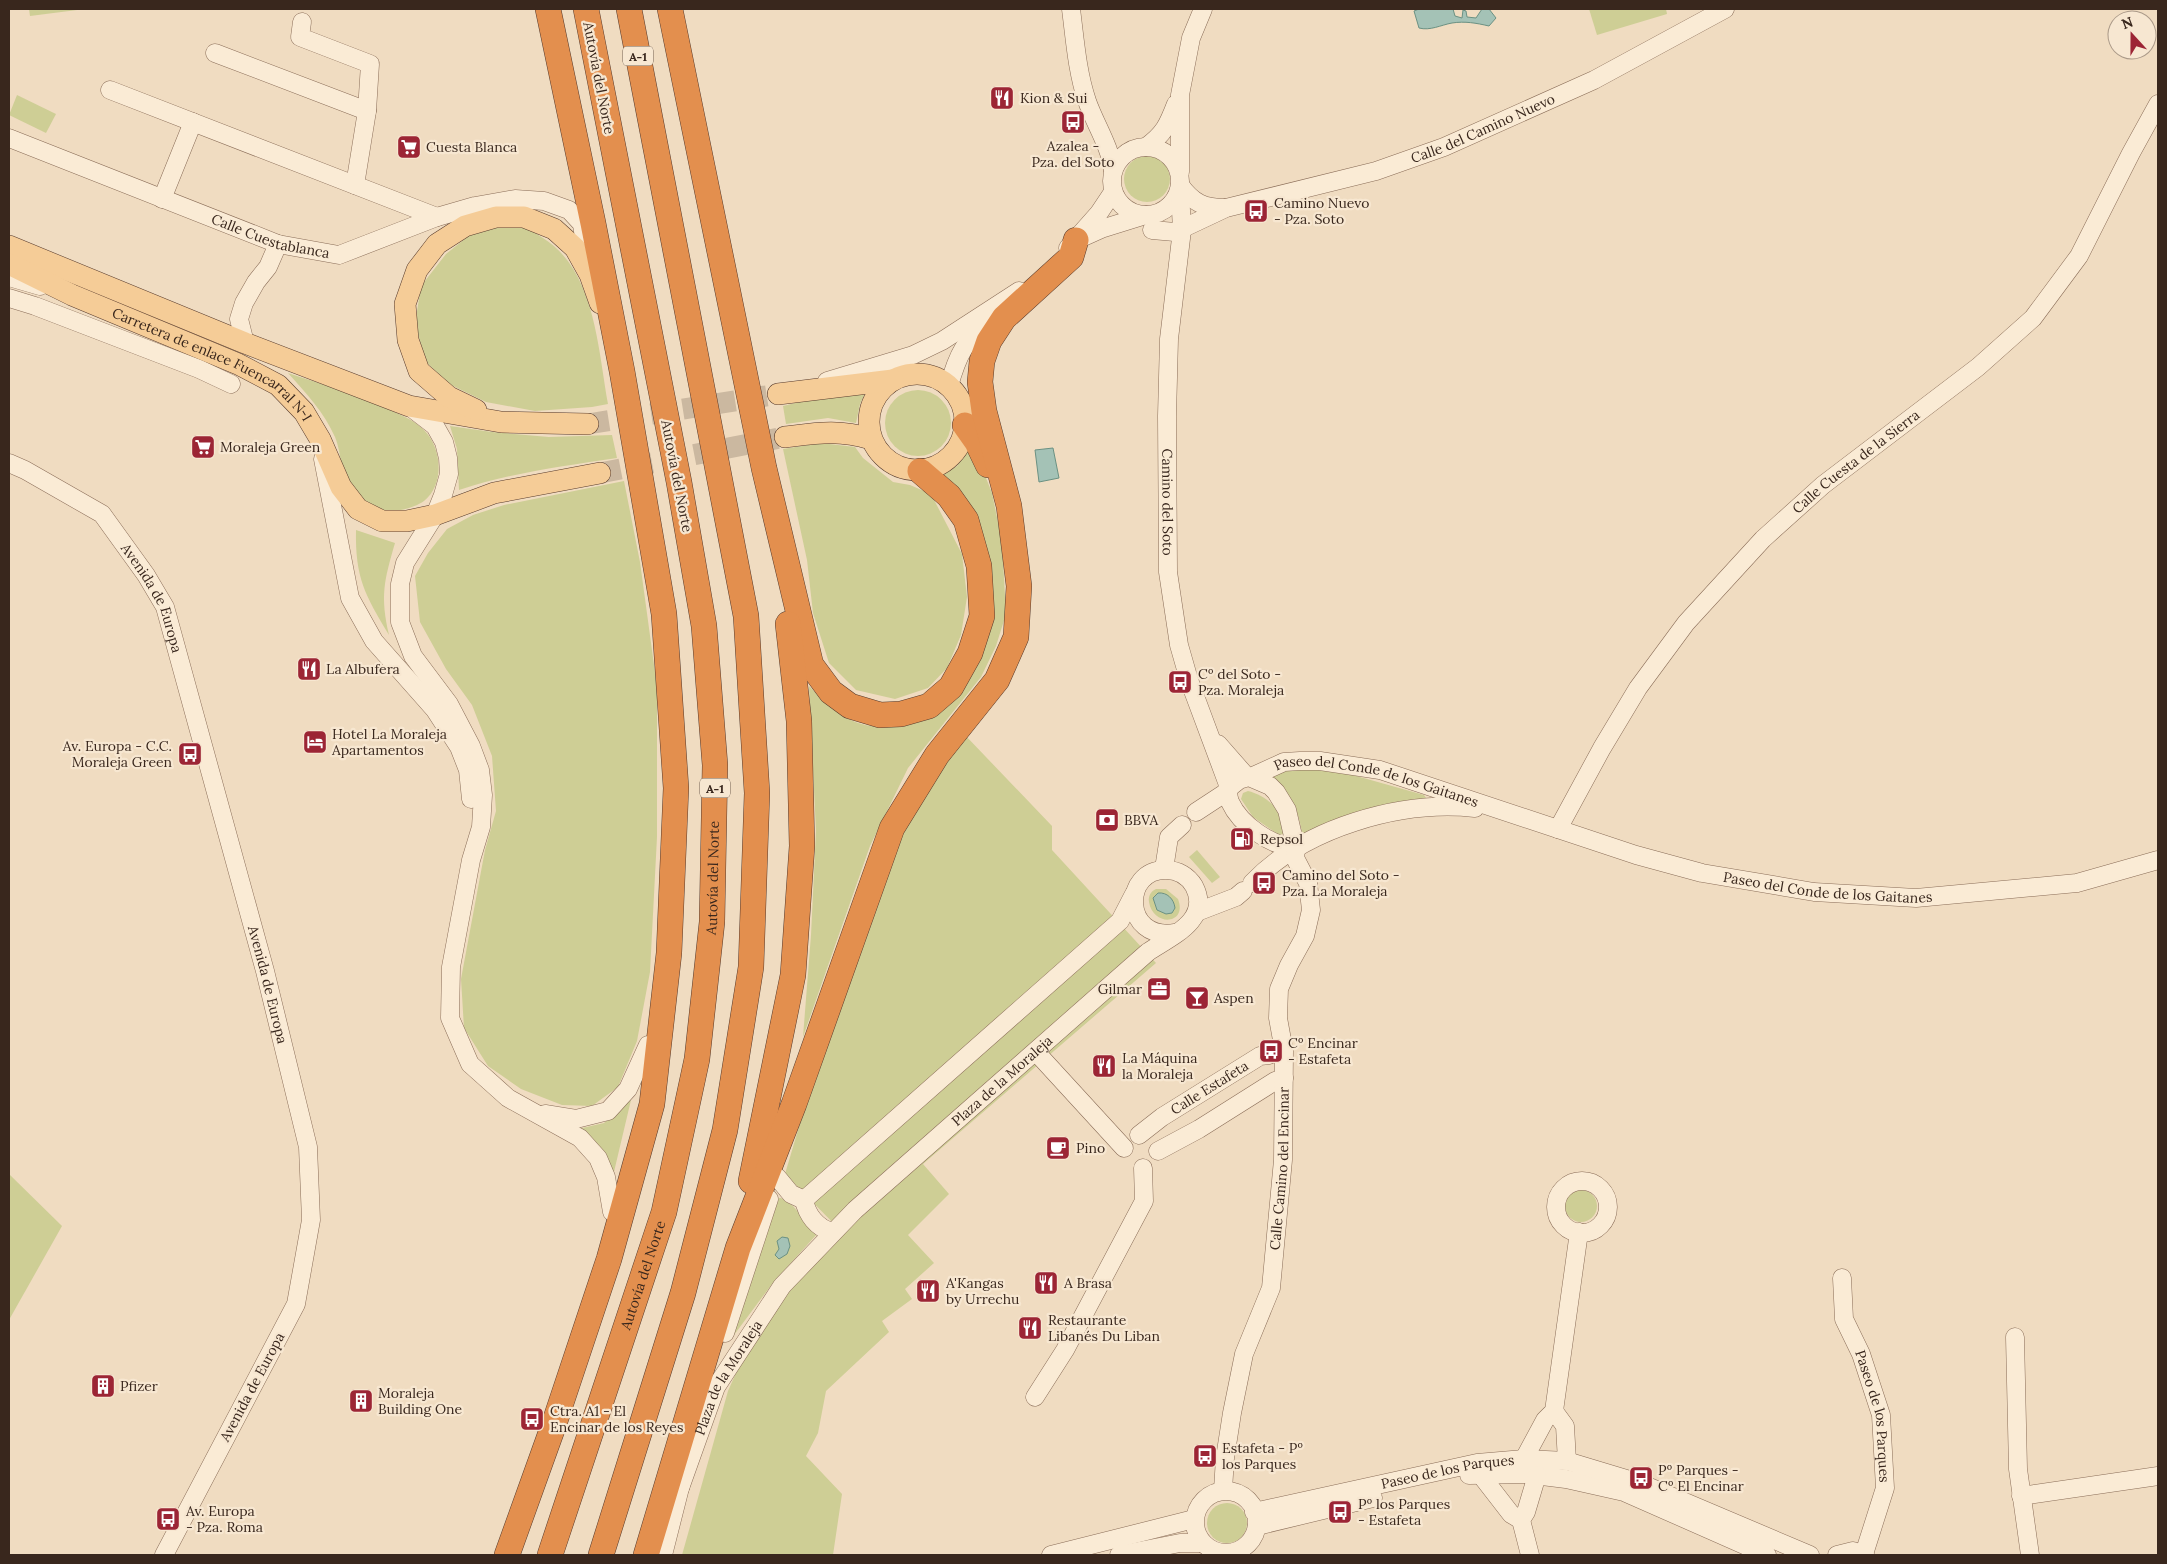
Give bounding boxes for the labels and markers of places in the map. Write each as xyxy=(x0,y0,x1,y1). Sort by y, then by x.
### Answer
restaurant icon: Kion & Sui xyxy=(989,85,1015,111)
place label: Kion & Sui xyxy=(1020,89,1087,107)
bus stop icon: Azalea - Pza. del Soto xyxy=(1060,109,1086,135)
supermarket icon: Cuesta Blanca xyxy=(396,134,422,160)
place label: Azalea - Pza. del Soto xyxy=(1031,137,1115,171)
place label: Cuesta Blanca xyxy=(426,138,517,156)
place label: Camino Nuevo - Pza. Soto xyxy=(1274,194,1370,228)
bus stop icon: Camino Nuevo - Pza. Soto xyxy=(1243,198,1269,224)
supermarket icon: Moraleja Green xyxy=(190,434,216,460)
place label: Moraleja Green xyxy=(220,438,321,456)
restaurant icon: La Albufera xyxy=(296,656,322,682)
place label: La Albufera xyxy=(326,660,400,678)
place label: Cº del Soto - Pza. Moraleja xyxy=(1198,665,1284,699)
bus stop icon: Cº del Soto - Pza. Moraleja xyxy=(1167,669,1193,695)
place label: Hotel La Moraleja Apartamentos xyxy=(331,725,447,759)
hotel icon: Hotel La Moraleja Apartamentos xyxy=(302,729,328,755)
place label: Av. Europa - C.C. Moraleja Green xyxy=(62,737,172,771)
bus stop icon: Av. Europa - C.C. Moraleja Green xyxy=(177,741,203,767)
bank icon: BBVA xyxy=(1094,807,1120,833)
place label: BBVA xyxy=(1124,811,1159,829)
fuel station icon: Repsol xyxy=(1229,826,1255,852)
place label: Repsol xyxy=(1260,830,1303,848)
place label: Camino del Soto - Pza. La Moraleja xyxy=(1282,866,1400,900)
bus stop icon: Camino del Soto - Pza. La Moraleja xyxy=(1251,870,1277,896)
office icon: Gilmar xyxy=(1146,976,1172,1002)
place label: Gilmar xyxy=(1098,980,1142,998)
bar icon: Aspen xyxy=(1184,985,1210,1011)
place label: Aspen xyxy=(1213,989,1254,1007)
place label: Cº Encinar - Estafeta xyxy=(1288,1034,1358,1068)
bus stop icon: Cº Encinar - Estafeta xyxy=(1258,1038,1284,1064)
place label: La Máquina la Moraleja xyxy=(1122,1049,1197,1083)
restaurant icon: La Máquina la Moraleja xyxy=(1091,1053,1117,1079)
cafe icon: Pino xyxy=(1045,1135,1071,1161)
place label: Pino xyxy=(1076,1139,1105,1157)
restaurant icon: A Brasa xyxy=(1033,1270,1059,1296)
place label: A'Kangas by Urrechu xyxy=(945,1274,1019,1308)
place label: A Brasa xyxy=(1063,1274,1112,1292)
restaurant icon: A'Kangas by Urrechu xyxy=(915,1278,941,1304)
place label: Restaurante Libanés Du Liban xyxy=(1048,1311,1161,1345)
restaurant icon: Restaurante Libanés Du Liban xyxy=(1017,1315,1043,1341)
building icon: Pfizer xyxy=(90,1373,116,1399)
place label: Pfizer xyxy=(120,1377,158,1395)
place label: Moraleja Building One xyxy=(378,1384,463,1418)
building icon: Moraleja Building One xyxy=(348,1388,374,1414)
place label: Ctra. A1 - El Encinar de los Reyes xyxy=(550,1402,683,1436)
bus stop icon: Ctra. A1 - El Encinar de los Reyes xyxy=(519,1406,545,1432)
place label: Estafeta - Pº los Parques xyxy=(1222,1439,1303,1473)
bus stop icon: Estafeta - Pº los Parques xyxy=(1192,1443,1218,1469)
place label: Pº Parques - Cº El Encinar xyxy=(1658,1461,1744,1495)
bus stop icon: Pº Parques - Cº El Encinar xyxy=(1628,1465,1654,1491)
place label: Pº los Parques - Estafeta xyxy=(1358,1495,1450,1529)
bus stop icon: Pº los Parques - Estafeta xyxy=(1327,1499,1353,1525)
place label: Av. Europa - Pza. Roma xyxy=(185,1502,263,1536)
bus stop icon: Av. Europa - Pza. Roma xyxy=(155,1506,181,1532)

